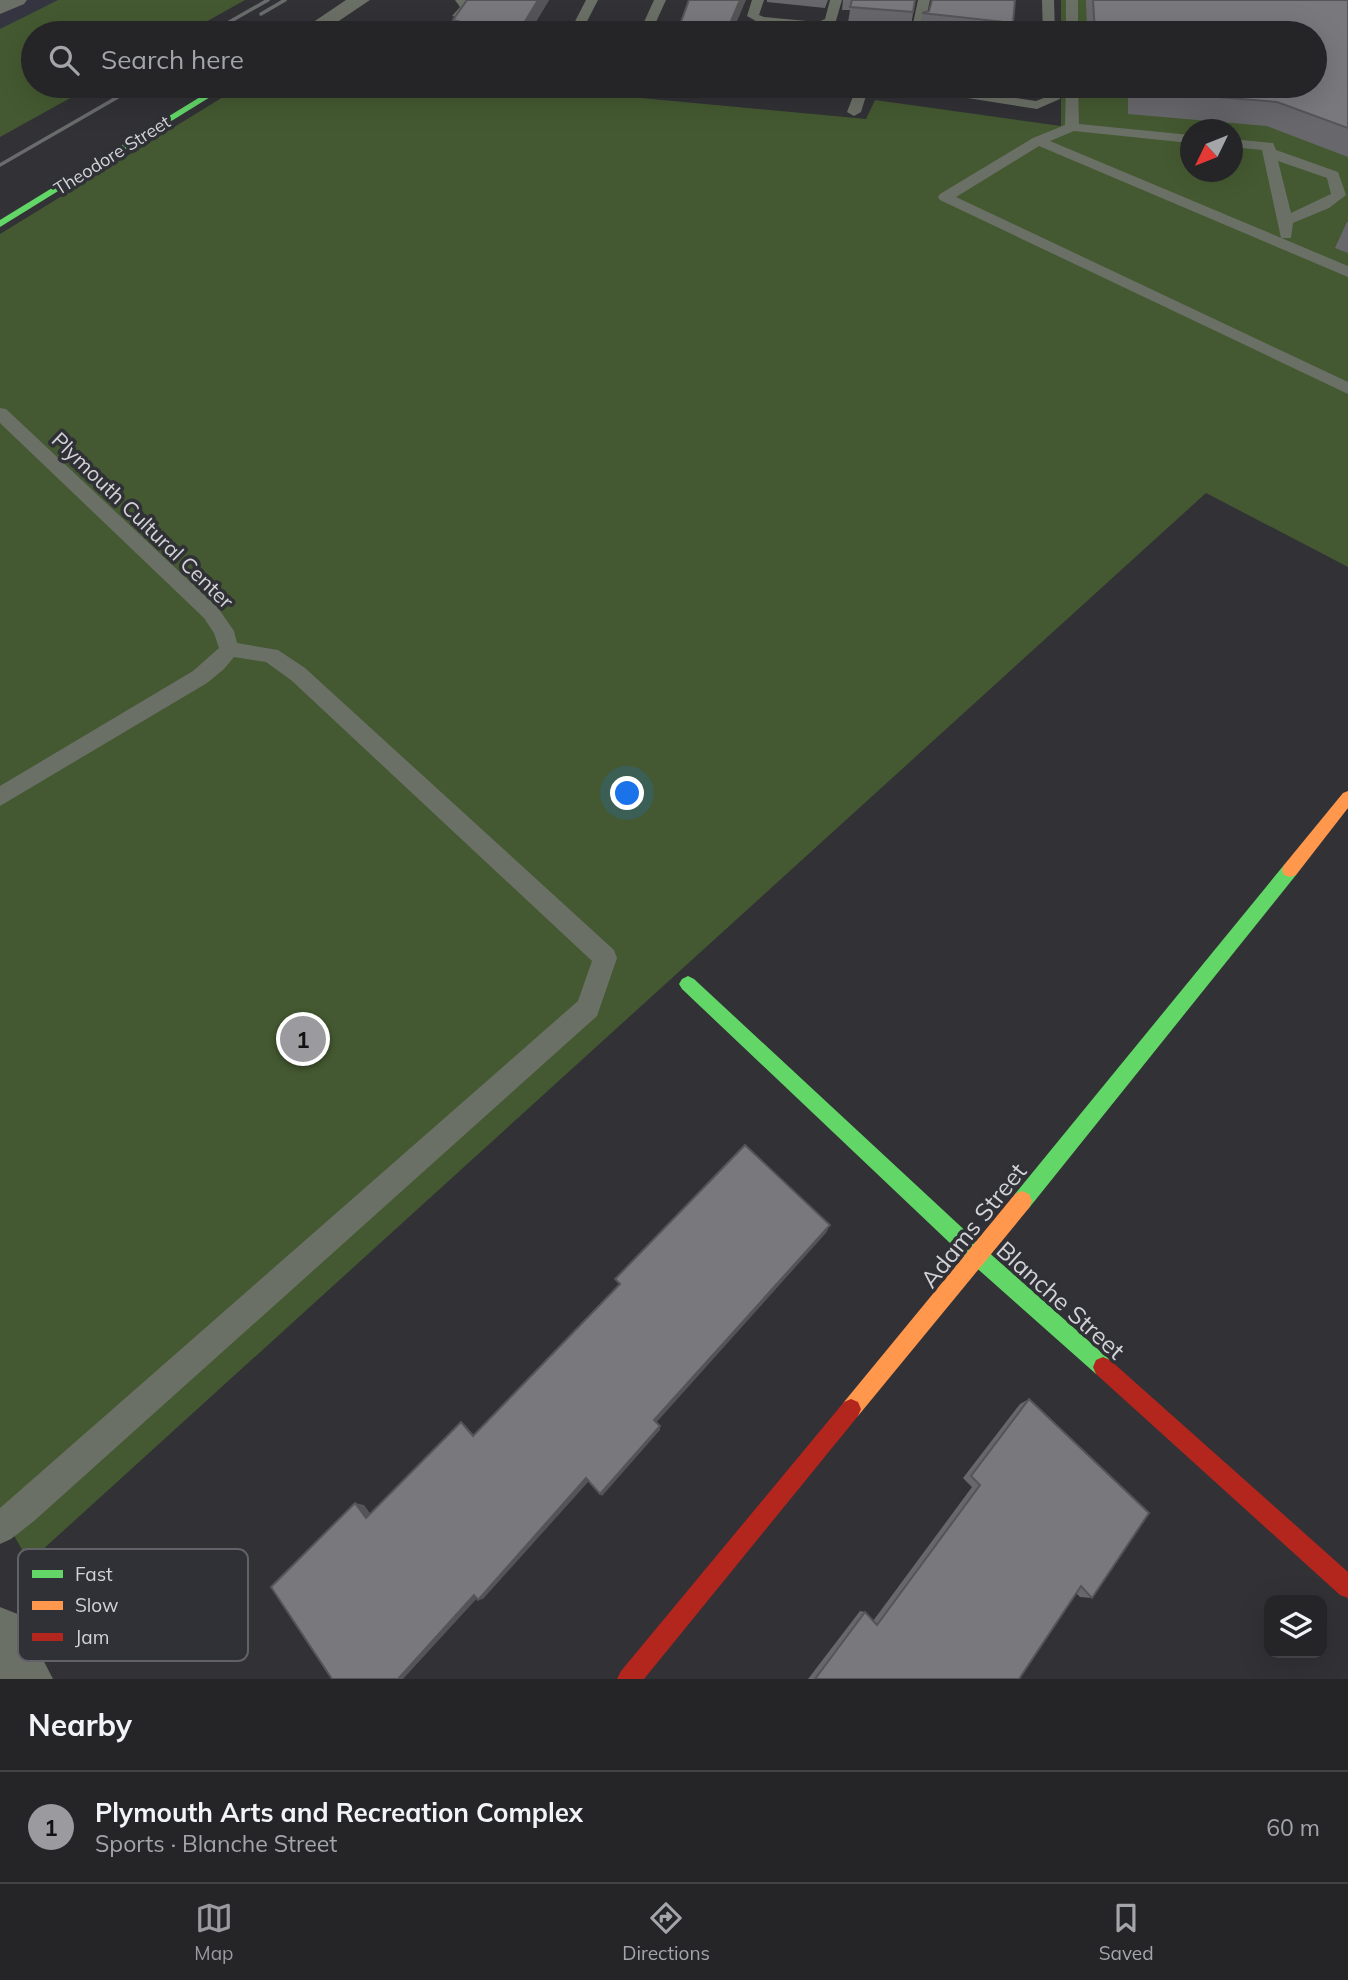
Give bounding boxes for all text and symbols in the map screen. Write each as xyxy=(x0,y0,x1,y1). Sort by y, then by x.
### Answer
search box xyxy=(21,21,1327,98)
icon: search xyxy=(45,41,83,79)
text: Search here xyxy=(101,43,244,76)
street label: Theodore Street xyxy=(49,110,175,200)
north arrow xyxy=(1180,119,1243,182)
street label: Plymouth Cultural Center xyxy=(47,426,240,614)
your location xyxy=(610,776,644,810)
pin: 1 xyxy=(280,1013,326,1065)
street label: Adams Street xyxy=(914,1157,1032,1293)
street label: Blanche Street xyxy=(991,1235,1131,1365)
legend xyxy=(18,1549,248,1661)
text: Fast xyxy=(75,1562,113,1586)
text: Slow xyxy=(75,1593,119,1617)
map controls xyxy=(1264,1595,1327,1658)
button: layers xyxy=(1264,1595,1327,1658)
text: Jam xyxy=(75,1625,109,1649)
text: Nearby xyxy=(28,1706,132,1744)
text: Plymouth Arts and Recreation Complex xyxy=(95,1796,583,1829)
text: 1 xyxy=(44,1813,58,1842)
text: 60 m xyxy=(1266,1813,1320,1842)
text: Sports · Blanche Street xyxy=(95,1829,337,1858)
tab: Map xyxy=(194,1899,233,1965)
tab: Directions xyxy=(622,1899,710,1965)
tab: Saved xyxy=(1099,1899,1154,1965)

